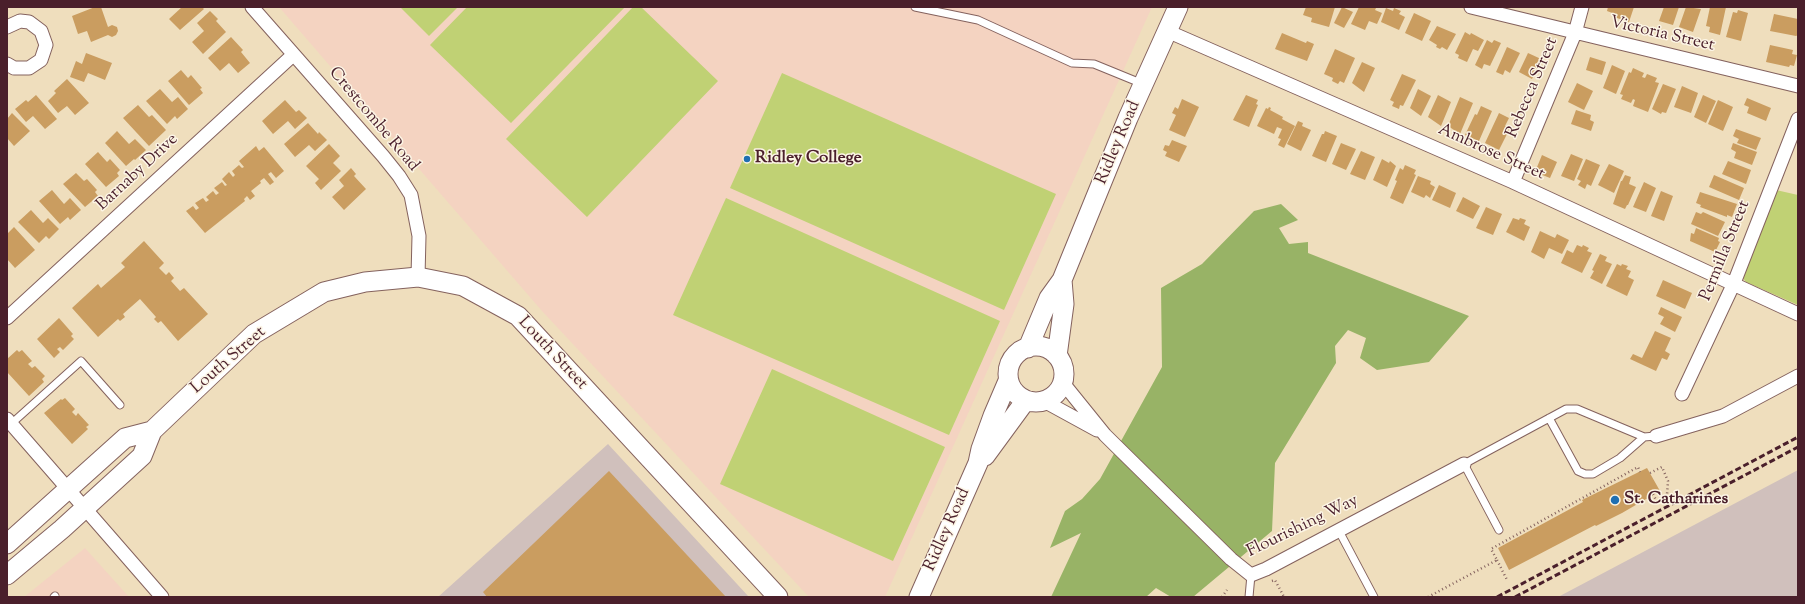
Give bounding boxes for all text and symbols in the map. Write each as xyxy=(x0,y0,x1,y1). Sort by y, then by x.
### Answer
street label: Victoria Street xyxy=(1608,13,1716,57)
street label: Rebecca Street xyxy=(1503,35,1563,141)
street label: Crestcombe Road xyxy=(323,64,423,176)
street label: Ridley Road xyxy=(1092,98,1146,188)
street label: Ambrose Street xyxy=(1434,120,1548,186)
street label: Barnaby Drive xyxy=(93,130,183,216)
place label: Ridley College xyxy=(755,149,862,169)
marker: Ridley College xyxy=(742,154,752,164)
street label: Permilla Street xyxy=(1697,198,1755,304)
street label: Louth Street xyxy=(513,313,591,395)
street label: Louth Street xyxy=(187,323,271,399)
street label: Ridley Road xyxy=(921,485,975,575)
place label: St. Catharines xyxy=(1624,490,1728,510)
street label: Flourishing Way xyxy=(1244,491,1362,563)
marker: St. Catharines xyxy=(1609,494,1621,506)

